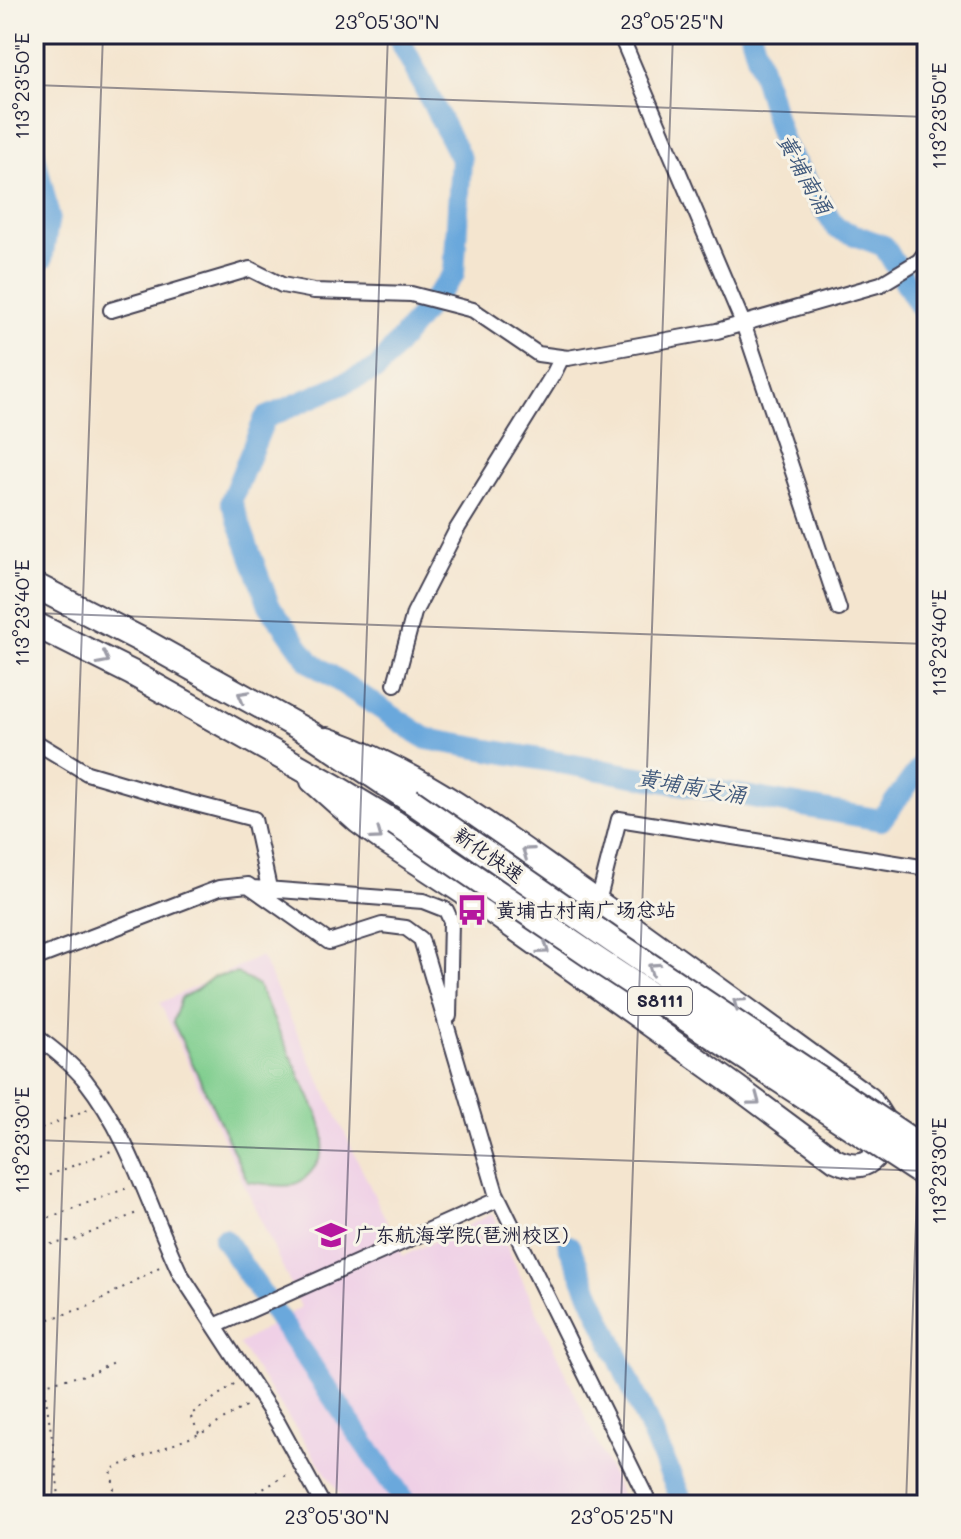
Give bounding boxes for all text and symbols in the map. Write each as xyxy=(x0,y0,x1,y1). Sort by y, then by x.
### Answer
text: 23°05'30"N xyxy=(335,8,439,34)
text: 23°05'25"N xyxy=(620,8,724,34)
text: 113°23'50"E xyxy=(8,32,34,140)
text: 113°23'50"E xyxy=(925,62,951,170)
water label: 黄埔南涌 xyxy=(771,128,840,220)
text: 113°23'40"E xyxy=(8,559,34,667)
text: 113°23'40"E xyxy=(925,589,951,697)
one-way arrow xyxy=(95,649,110,665)
one-way arrow xyxy=(236,690,251,705)
water label: 黄埔南支涌 xyxy=(635,762,750,810)
street label: 新化快速 xyxy=(449,821,530,888)
one-way arrow xyxy=(369,826,383,840)
one-way arrow xyxy=(521,847,536,862)
bus stop icon: 黄埔古村南广场总站 xyxy=(455,893,489,927)
place label: 黄埔古村南广场总站 xyxy=(496,896,676,922)
one-way arrow xyxy=(536,939,550,954)
one-way arrow xyxy=(647,962,661,977)
road number: S8111 xyxy=(628,987,692,1015)
one-way arrow xyxy=(733,998,747,1013)
text: 113°23'30"E xyxy=(8,1086,34,1194)
one-way arrow xyxy=(747,1091,761,1105)
text: 113°23'30"E xyxy=(925,1117,951,1225)
school or university icon: 广东航海学院(琶洲校区) xyxy=(314,1218,348,1252)
place label: 广东航海学院(琶洲校区) xyxy=(355,1221,569,1247)
text: 23°05'30"N xyxy=(285,1503,389,1529)
text: 23°05'25"N xyxy=(570,1503,674,1529)

